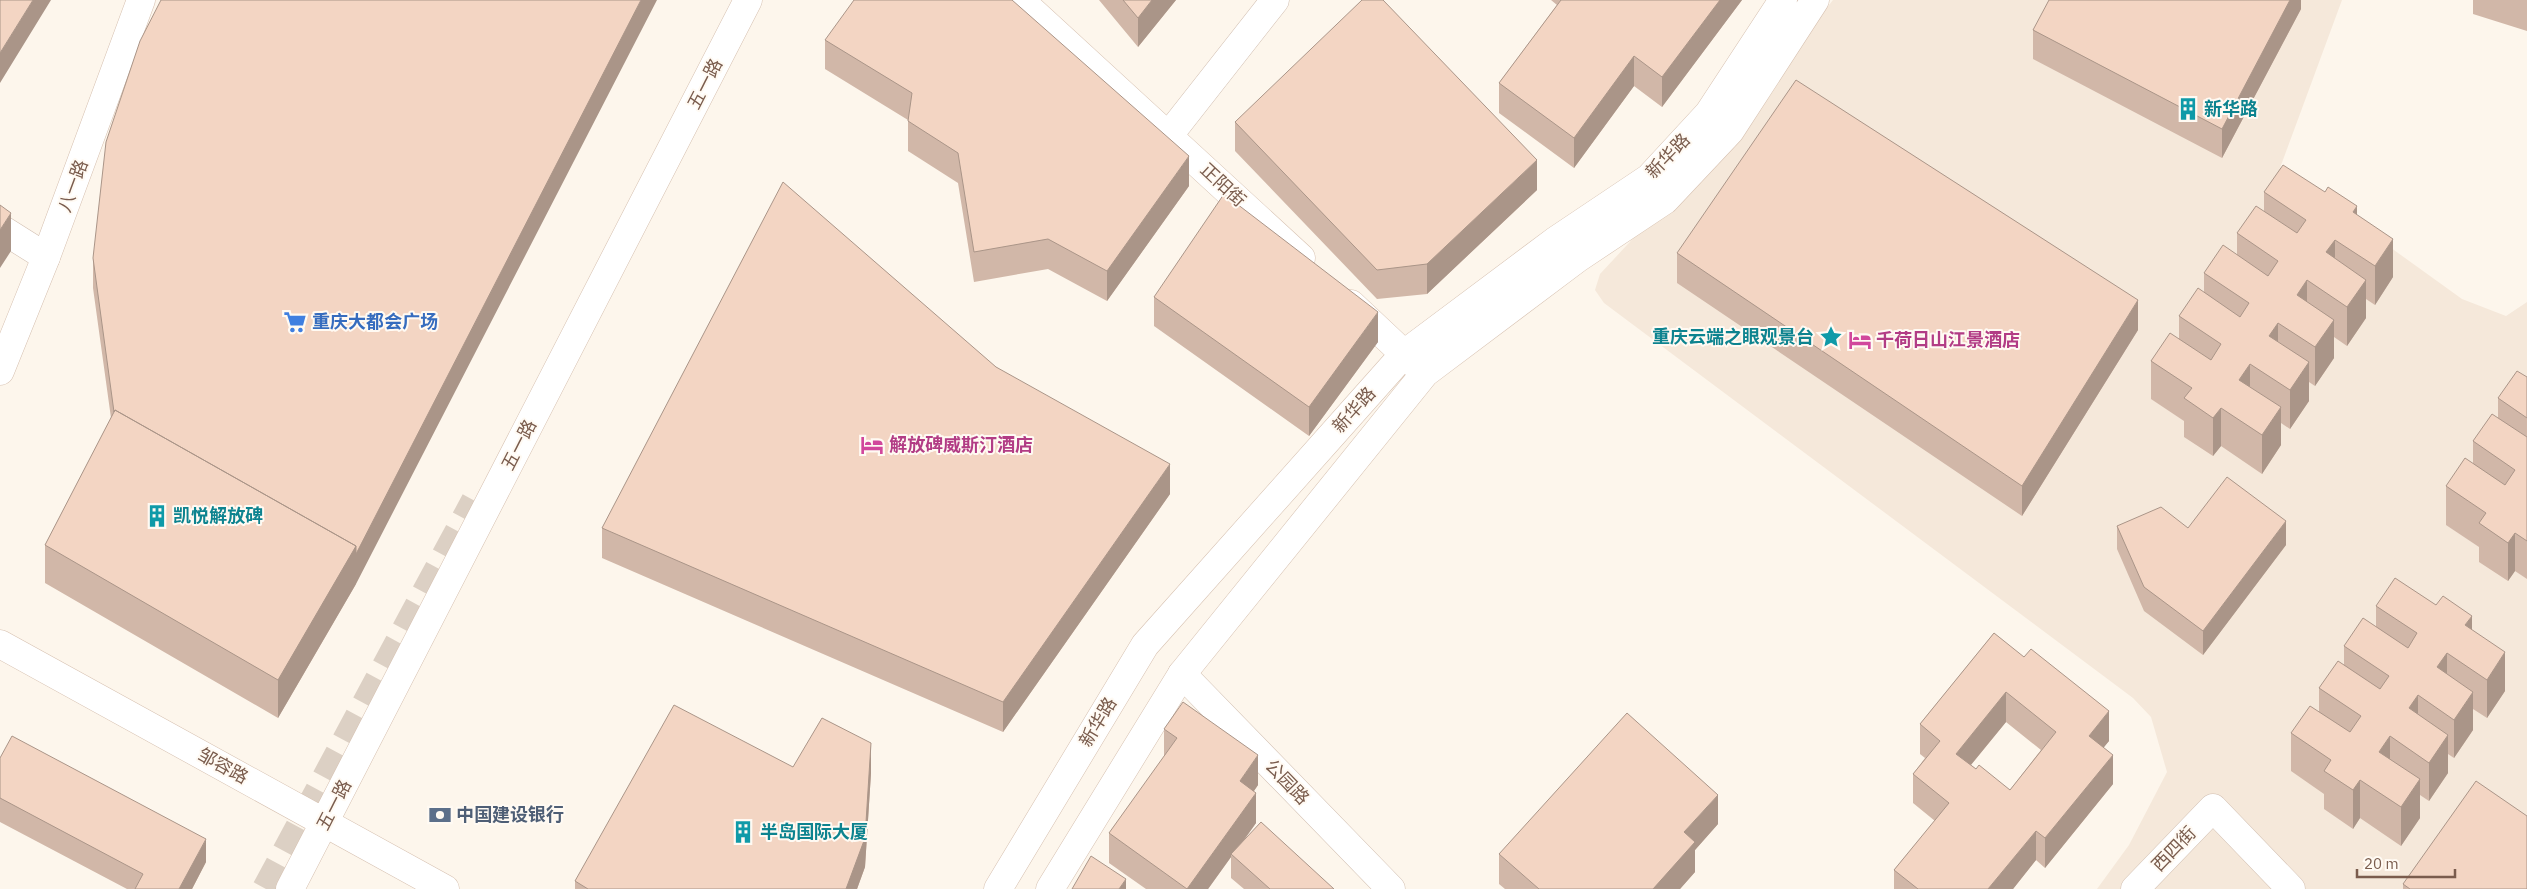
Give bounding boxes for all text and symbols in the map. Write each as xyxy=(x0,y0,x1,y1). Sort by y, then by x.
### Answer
street label: 五一路 xyxy=(682,54,727,113)
building icon: 新华路 xyxy=(2175,96,2201,122)
place label: 新华路 xyxy=(2204,97,2258,120)
street label: 新华路 xyxy=(1641,128,1695,183)
street label: 八一路 xyxy=(52,157,93,215)
street label: 正阳街 xyxy=(1196,158,1251,211)
supermarket icon: 重庆大都会广场 xyxy=(282,309,308,335)
place label: 重庆大都会广场 xyxy=(312,310,438,333)
place icon: 重庆云端之眼观景台 xyxy=(1818,324,1844,350)
place label: 重庆云端之眼观景台 xyxy=(1652,325,1814,348)
hotel icon: 千荷日山江景酒店 xyxy=(1847,327,1873,353)
place label: 千荷日山江景酒店 xyxy=(1876,328,2020,351)
street label: 新华路 xyxy=(1327,382,1380,437)
street label: 五一路 xyxy=(496,415,541,474)
hotel icon: 解放碑威斯汀酒店 xyxy=(859,432,885,458)
place label: 解放碑威斯汀酒店 xyxy=(889,433,1033,456)
building icon: 凯悦解放碑 xyxy=(144,503,170,529)
place label: 凯悦解放碑 xyxy=(173,504,263,527)
street label: 新华路 xyxy=(1074,693,1121,751)
street label: 邹容路 xyxy=(194,742,252,789)
street label: 公园路 xyxy=(1260,754,1314,809)
street label: 五一路 xyxy=(311,775,356,834)
bank icon: 中国建设银行 xyxy=(427,802,453,828)
place label: 中国建设银行 xyxy=(456,803,564,826)
building icon: 半岛国际大厦 xyxy=(730,819,756,845)
place label: 半岛国际大厦 xyxy=(760,820,868,843)
street label: 西四街 xyxy=(2147,821,2201,876)
scale bar xyxy=(2357,846,2454,878)
text: 20 m xyxy=(2364,854,2399,873)

